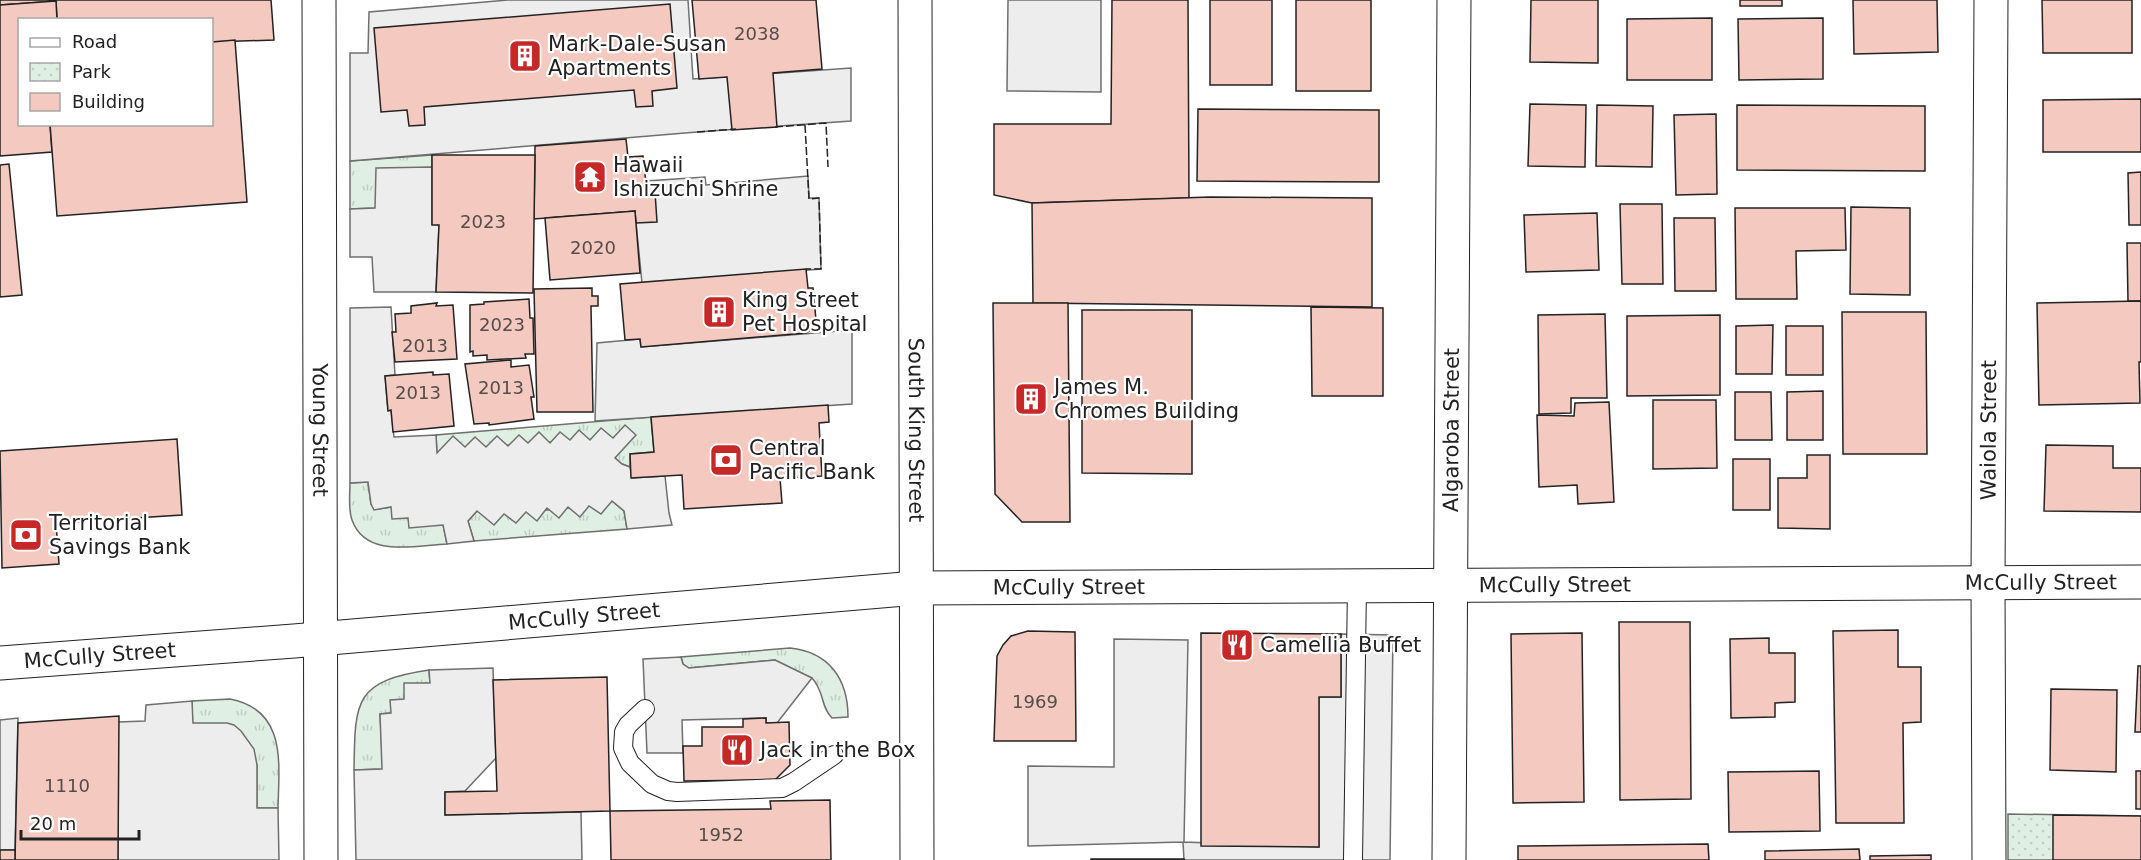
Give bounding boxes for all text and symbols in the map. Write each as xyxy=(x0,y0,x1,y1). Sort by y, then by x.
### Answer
legend xyxy=(18,18,213,126)
house number: 2038 xyxy=(734,23,780,44)
text: Road xyxy=(72,31,117,52)
place label: Mark-Dale-Susan Apartments xyxy=(548,32,727,80)
building icon: Mark-Dale-Susan Apartments xyxy=(507,38,543,74)
text: Park xyxy=(72,61,111,82)
text: Building xyxy=(72,91,145,112)
place label: Hawaii Ishizuchi Shrine xyxy=(613,153,778,201)
temple icon: Hawaii Ishizuchi Shrine xyxy=(572,159,608,195)
house number: 2023 xyxy=(460,211,506,232)
house number: 2020 xyxy=(570,237,616,258)
place label: King Street Pet Hospital xyxy=(742,288,867,336)
building icon: King Street Pet Hospital xyxy=(701,294,737,330)
house number: 2023 xyxy=(479,314,525,335)
house number: 2013 xyxy=(402,335,448,356)
street label: South King Street xyxy=(904,338,928,522)
street label: Algaroba Street xyxy=(1439,348,1464,512)
street label: Waiola Street xyxy=(1976,360,2001,500)
street label: Young Street xyxy=(308,362,332,497)
place label: James M. Chromes Building xyxy=(1052,375,1239,423)
house number: 2013 xyxy=(478,377,524,398)
building icon: James M. Chromes Building xyxy=(1013,381,1049,417)
house number: 2013 xyxy=(395,382,441,403)
place label: Central Pacific Bank xyxy=(749,436,876,484)
bank icon: Central Pacific Bank xyxy=(708,442,744,478)
place label: Territorial Savings Bank xyxy=(48,511,191,559)
bank icon: Territorial Savings Bank xyxy=(8,517,44,553)
street label: McCully Street xyxy=(1965,570,2117,595)
street label: McCully Street xyxy=(1479,572,1631,597)
street label: McCully Street xyxy=(993,575,1145,600)
street label: McCully Street xyxy=(507,598,661,635)
restaurant icon: Camellia Buffet xyxy=(1219,627,1255,663)
place label: Camellia Buffet xyxy=(1260,633,1421,657)
street label: McCully Street xyxy=(23,638,177,673)
house number: 1969 xyxy=(1012,691,1058,712)
restaurant icon: Jack in the Box xyxy=(719,732,755,768)
place label: Jack in the Box xyxy=(758,738,915,762)
house number: 1110 xyxy=(44,775,90,796)
scale bar xyxy=(21,803,140,841)
text: 20 m xyxy=(30,813,76,834)
house number: 1952 xyxy=(698,824,744,845)

